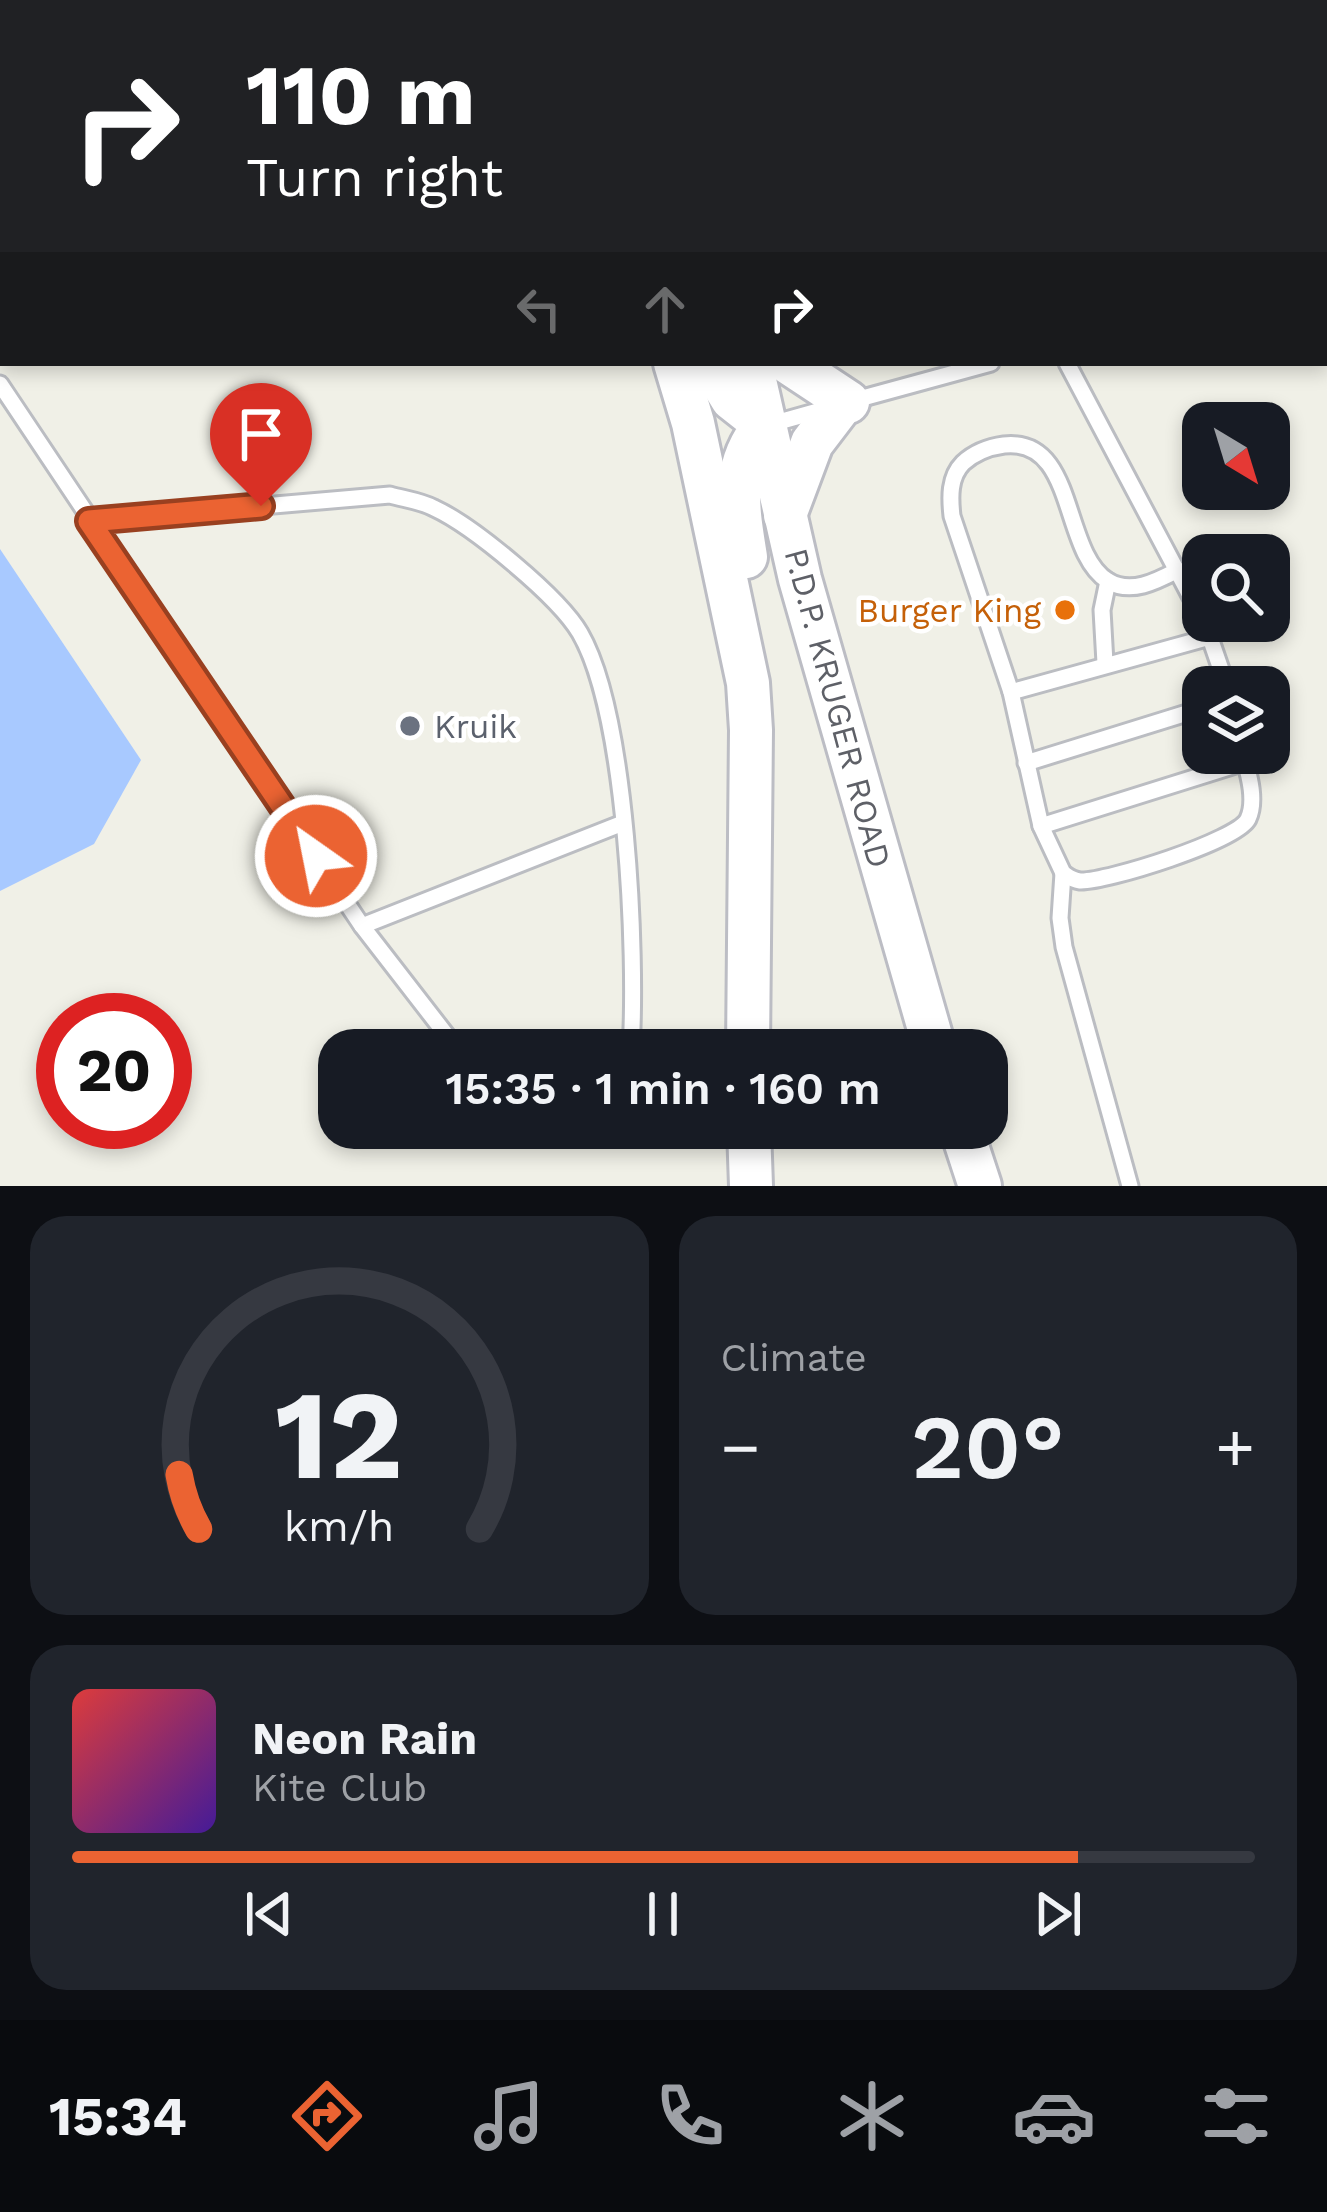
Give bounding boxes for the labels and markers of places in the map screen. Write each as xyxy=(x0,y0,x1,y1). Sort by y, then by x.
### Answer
pin xyxy=(210,383,312,506)
place label: Burger King xyxy=(857,591,1041,630)
marker: Burger King xyxy=(1052,597,1078,623)
place label: Kruik xyxy=(434,707,517,746)
marker: Kruik xyxy=(397,713,423,739)

